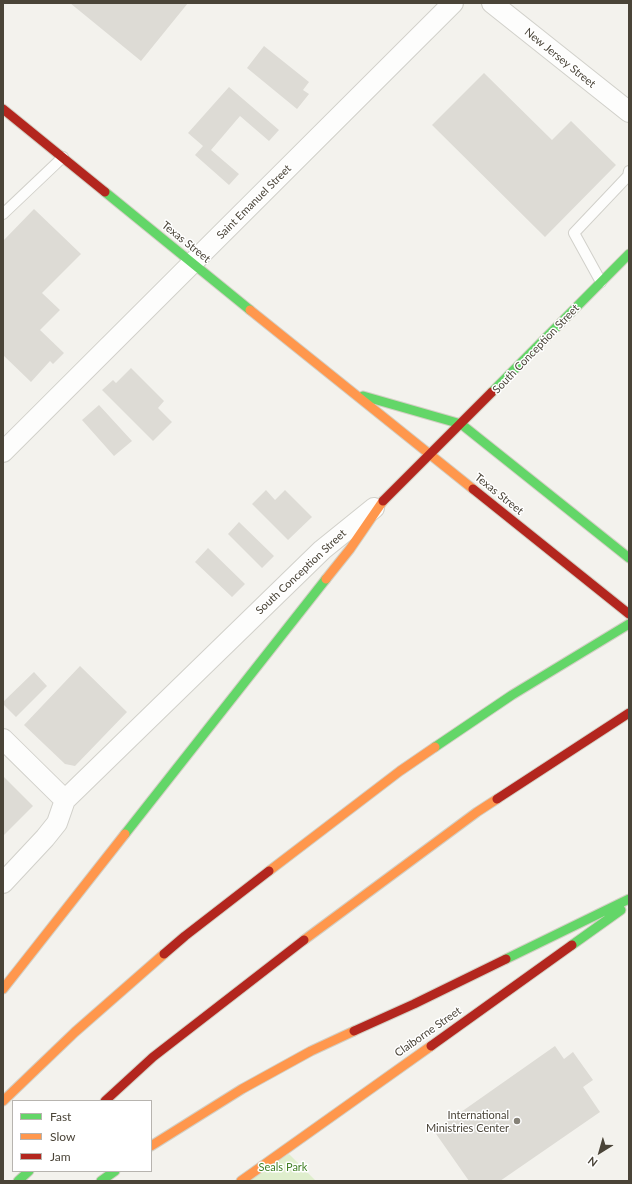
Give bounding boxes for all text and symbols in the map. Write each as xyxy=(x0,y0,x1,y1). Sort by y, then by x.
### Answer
street label: New Jersey Street xyxy=(522,25,598,91)
street label: Saint Emanuel Street xyxy=(214,162,294,242)
street label: Texas Street xyxy=(159,219,213,265)
street label: South Conception Street xyxy=(490,302,582,396)
street label: Texas Street xyxy=(472,471,526,517)
street label: South Conception Street xyxy=(253,527,349,617)
street label: Claiborne Street xyxy=(392,1004,464,1060)
legend xyxy=(12,1100,152,1172)
place label: International Ministries Center xyxy=(426,1108,509,1134)
text: Fast xyxy=(50,1109,71,1124)
marker: International Ministries Center xyxy=(512,1116,522,1126)
text: Slow xyxy=(50,1129,75,1144)
north arrow xyxy=(580,1132,620,1172)
text: Jam xyxy=(50,1149,71,1164)
text: N xyxy=(585,1154,600,1170)
park label: Seals Park xyxy=(259,1160,307,1174)

